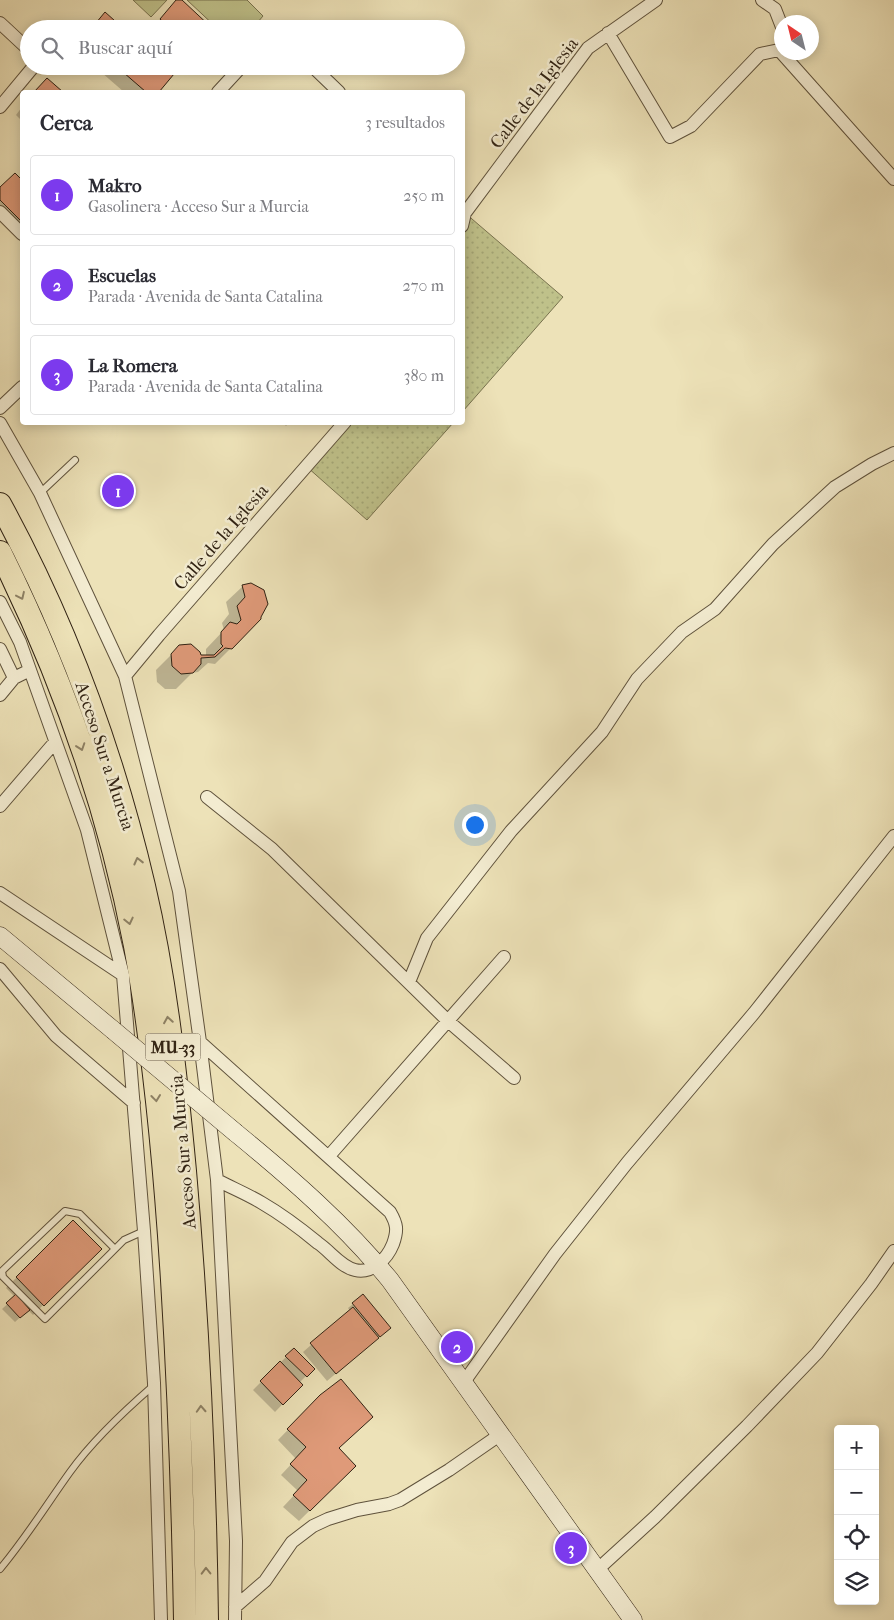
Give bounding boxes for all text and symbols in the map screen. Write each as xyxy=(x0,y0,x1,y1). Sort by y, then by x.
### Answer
north arrow xyxy=(774,15,819,60)
search box xyxy=(20,20,465,75)
street label: Calle de la Iglesia xyxy=(486,33,583,153)
icon: search xyxy=(38,34,66,62)
text: Buscar aquí xyxy=(78,37,172,59)
text: Cerca xyxy=(40,111,92,135)
text: 3 resultados xyxy=(365,113,445,132)
text: Makro xyxy=(88,175,142,197)
text: 1 xyxy=(54,186,60,205)
text: 250 m xyxy=(403,186,444,205)
text: Gasolinera · Acceso Sur a Murcia xyxy=(88,197,309,216)
text: Escuelas xyxy=(88,265,156,287)
text: 2 xyxy=(53,276,61,295)
text: 270 m xyxy=(403,276,444,295)
text: Parada · Avenida de Santa Catalina xyxy=(88,287,323,306)
text: La Romera xyxy=(88,355,177,377)
text: 3 xyxy=(54,366,60,385)
text: 380 m xyxy=(404,366,444,385)
text: Parada · Avenida de Santa Catalina xyxy=(88,377,323,396)
pin: 1 xyxy=(102,472,134,510)
street label: Calle de la Iglesia xyxy=(170,480,273,595)
one-way arrow xyxy=(15,591,25,600)
street label: Acceso Sur a Murcia xyxy=(70,678,139,834)
one-way arrow xyxy=(75,742,85,751)
your location xyxy=(462,812,488,838)
one-way arrow xyxy=(133,856,144,865)
one-way arrow xyxy=(123,916,134,925)
one-way arrow xyxy=(164,1016,174,1025)
road number: MU-33 xyxy=(146,1034,200,1060)
street label: Acceso Sur a Murcia xyxy=(166,1073,201,1231)
one-way arrow xyxy=(150,1095,161,1103)
pin: 2 xyxy=(441,1328,473,1366)
one-way arrow xyxy=(196,1405,207,1413)
map controls xyxy=(834,1425,879,1605)
button: + xyxy=(834,1425,879,1470)
button: − xyxy=(834,1470,879,1515)
button: locate xyxy=(834,1515,879,1560)
pin: 3 xyxy=(555,1529,587,1567)
button: layers xyxy=(834,1560,879,1605)
one-way arrow xyxy=(201,1567,212,1575)

